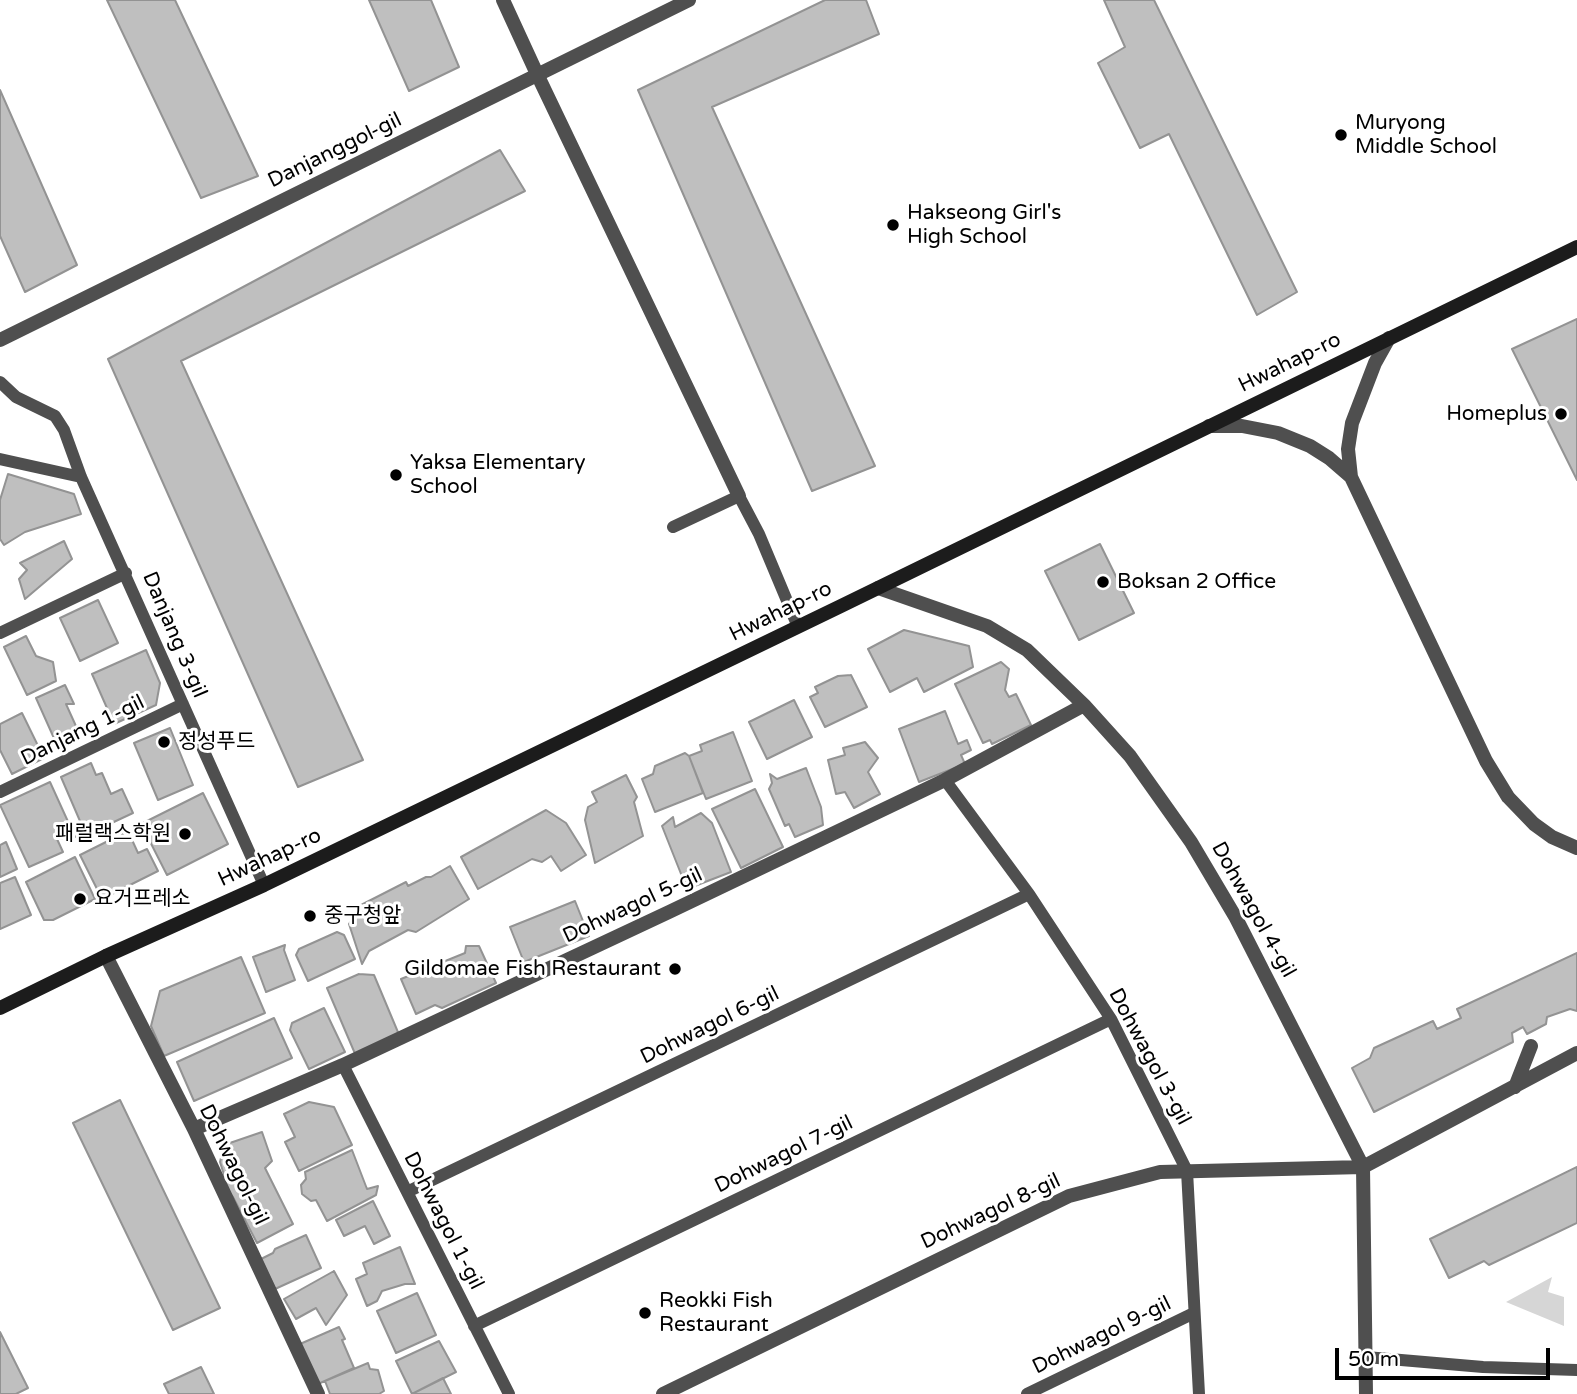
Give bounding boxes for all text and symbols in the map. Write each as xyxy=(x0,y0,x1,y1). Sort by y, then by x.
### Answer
street label: Danjanggol-gil xyxy=(264,108,406,194)
place label: Muryong Middle School xyxy=(1355,110,1497,160)
marker: Muryong Middle School xyxy=(1333,127,1349,143)
place label: Hakseong Girl's High School xyxy=(907,200,1061,250)
marker: Hakseong Girl's High School xyxy=(885,217,901,233)
street label: Hwahap-ro xyxy=(1235,327,1345,399)
place label: Homeplus xyxy=(1446,401,1547,427)
marker: Homeplus xyxy=(1553,406,1569,422)
place label: Yaksa Elementary School xyxy=(410,450,586,500)
marker: Yaksa Elementary School xyxy=(388,467,404,483)
street label: Danjang 3-gil xyxy=(136,568,212,702)
place label: Boksan 2 Office xyxy=(1117,569,1276,595)
marker: Boksan 2 Office xyxy=(1095,574,1111,590)
street label: Hwahap-ro xyxy=(726,576,836,648)
street label: Danjang 1-gil xyxy=(17,690,149,772)
place label: 정성푸드 xyxy=(178,729,255,755)
marker: 정성푸드 xyxy=(156,734,172,750)
place label: 패럴랙스학원 xyxy=(55,821,171,847)
street label: Hwahap-ro xyxy=(214,823,326,893)
marker: 패럴랙스학원 xyxy=(177,826,193,842)
street label: Dohwagol 4-gil xyxy=(1205,838,1301,982)
street label: Dohwagol 5-gil xyxy=(559,863,707,949)
place label: 요거프레소 xyxy=(94,886,191,912)
marker: 요거프레소 xyxy=(72,891,88,907)
place label: 중구청앞 xyxy=(324,903,401,929)
marker: 중구청앞 xyxy=(302,908,318,924)
place label: Gildomae Fish Restaurant xyxy=(404,956,661,982)
marker: Gildomae Fish Restaurant xyxy=(667,961,683,977)
street label: Dohwagol 6-gil xyxy=(637,982,783,1070)
street label: Dohwagol 3-gil xyxy=(1102,984,1196,1130)
street label: Dohwagol-gil xyxy=(193,1100,273,1230)
street label: Dohwagol 7-gil xyxy=(711,1111,857,1199)
street label: Dohwagol 1-gil xyxy=(397,1148,489,1294)
street label: Dohwagol 8-gil xyxy=(917,1169,1065,1255)
place label: Reokki Fish Restaurant xyxy=(659,1288,773,1338)
street label: Dohwagol 9-gil xyxy=(1029,1292,1175,1380)
marker: Reokki Fish Restaurant xyxy=(637,1305,653,1321)
scale bar xyxy=(1339,1334,1554,1378)
text: 50 m xyxy=(1348,1347,1399,1372)

